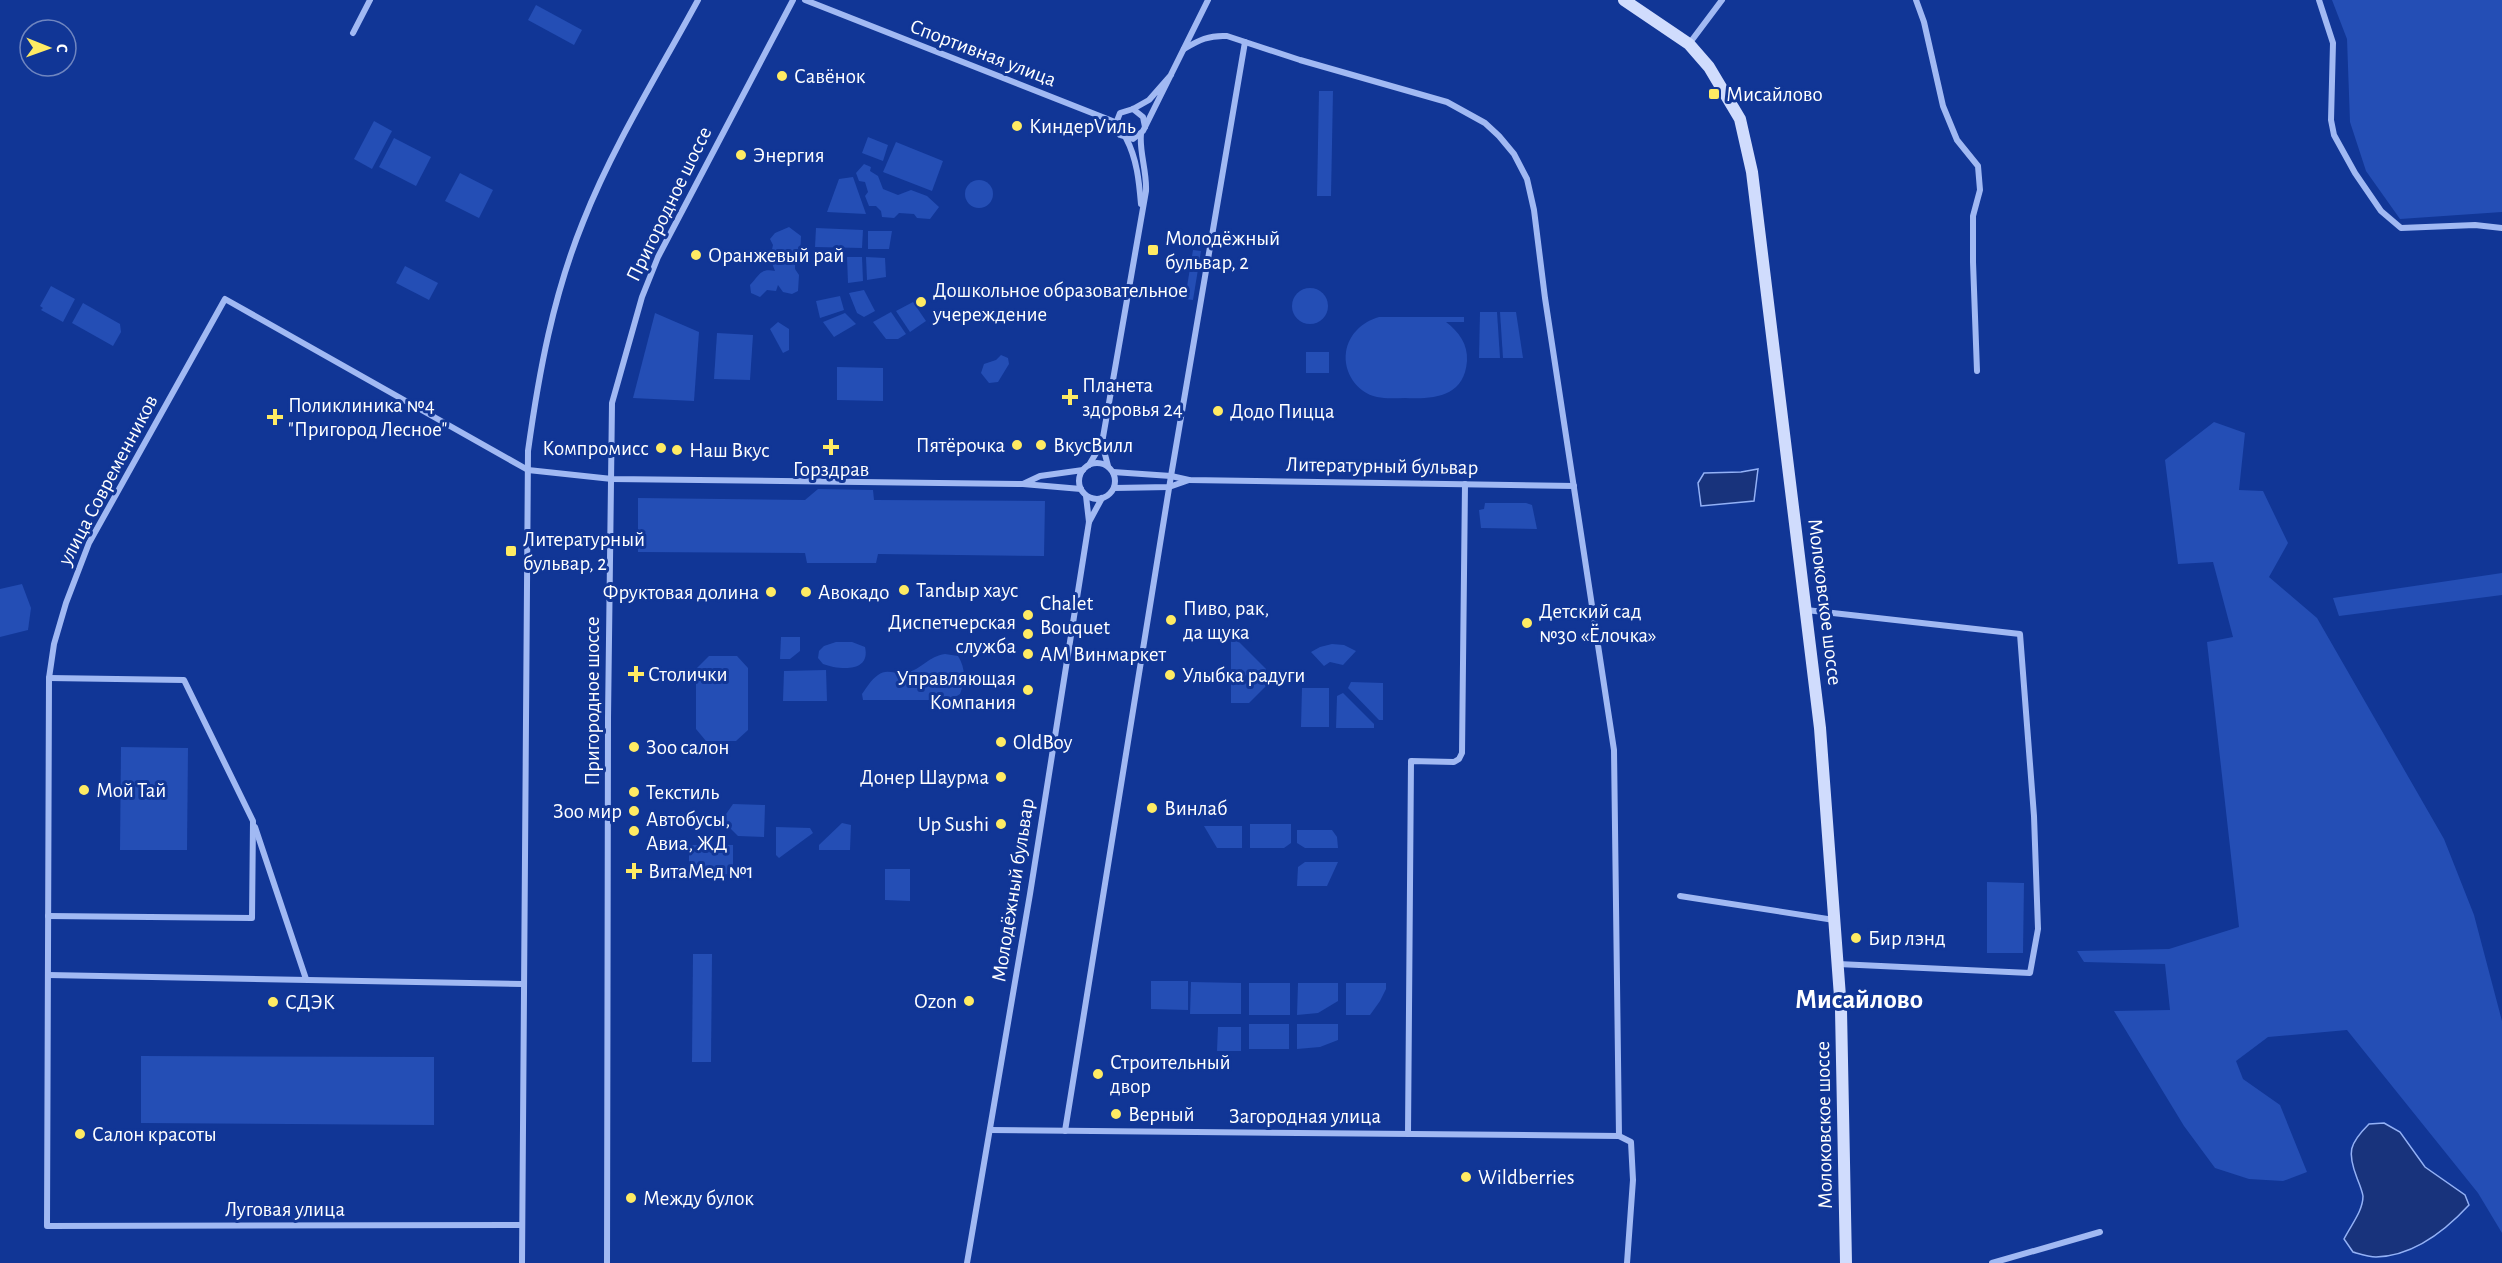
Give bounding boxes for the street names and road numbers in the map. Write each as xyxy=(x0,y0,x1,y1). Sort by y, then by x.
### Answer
street label: Спортивная улица xyxy=(907,15,1059,91)
street label: Пригородное шоссе xyxy=(622,123,716,285)
street label: улица Современников xyxy=(54,391,162,569)
street label: Литературный бульвар xyxy=(1286,454,1478,478)
street label: Молоковское шоссе xyxy=(1804,517,1846,687)
street label: Пригородное шоссе xyxy=(582,616,603,786)
street label: Молодёжный бульвар xyxy=(988,797,1038,983)
street label: Молоковское шоссе xyxy=(1812,1041,1836,1209)
street label: Загородная улица xyxy=(1229,1106,1381,1127)
street label: Луговая улица xyxy=(225,1199,345,1220)

